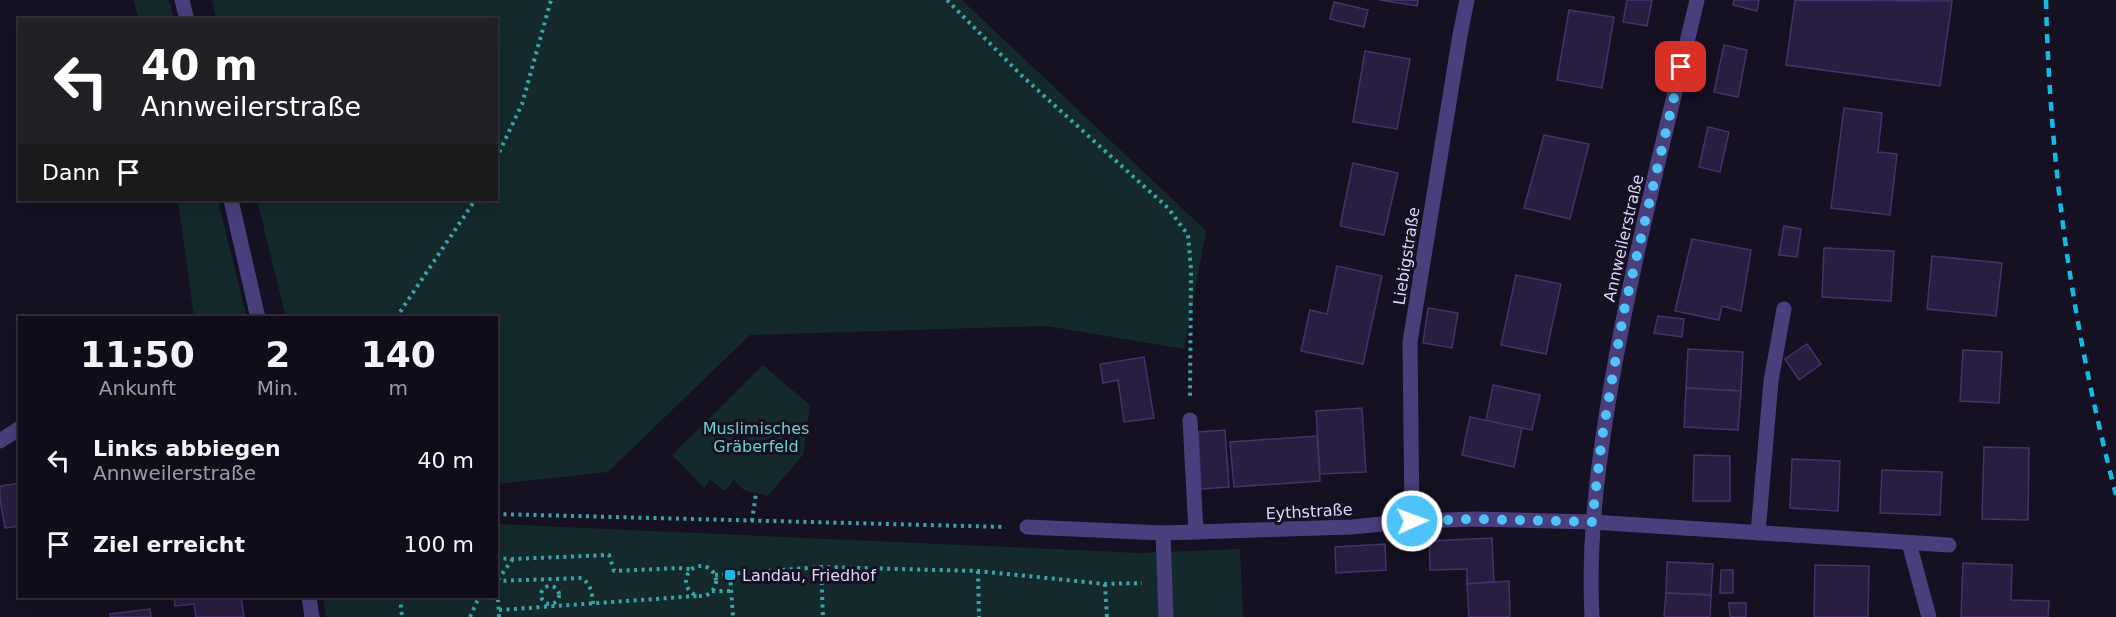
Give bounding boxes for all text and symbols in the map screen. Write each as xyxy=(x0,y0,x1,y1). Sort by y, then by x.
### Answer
text: 40 m xyxy=(141,41,258,90)
pin xyxy=(1655,41,1706,92)
icon: left xyxy=(42,42,120,120)
icon: arrive xyxy=(1664,50,1697,83)
text: Annweilerstraße xyxy=(141,91,361,122)
icon: arrive xyxy=(112,156,145,189)
text: Dann xyxy=(42,160,100,185)
street label: Annweilerstraße xyxy=(1600,172,1647,304)
street label: Liebigstraße xyxy=(1389,206,1424,306)
text: 11:50 xyxy=(80,334,195,375)
text: 2 xyxy=(265,334,290,375)
text: 140 xyxy=(361,334,436,375)
text: Ankunft xyxy=(99,376,176,400)
text: Min. xyxy=(257,376,299,400)
text: m xyxy=(389,376,408,400)
park label: Muslimisches Gräberfeld xyxy=(703,419,809,456)
text: Links abbiegen xyxy=(93,436,281,461)
icon: left xyxy=(42,444,75,477)
text: 40 m xyxy=(418,448,474,473)
text: Annweilerstraße xyxy=(93,461,256,485)
position arrow xyxy=(1380,489,1444,553)
street label: Eythstraße xyxy=(1265,500,1353,523)
icon: arrive xyxy=(42,528,75,561)
text: Ziel erreicht xyxy=(93,532,245,557)
text: 100 m xyxy=(404,532,474,557)
place label: Landau, Friedhof xyxy=(742,566,876,585)
marker: Landau, Friedhof xyxy=(723,568,737,582)

